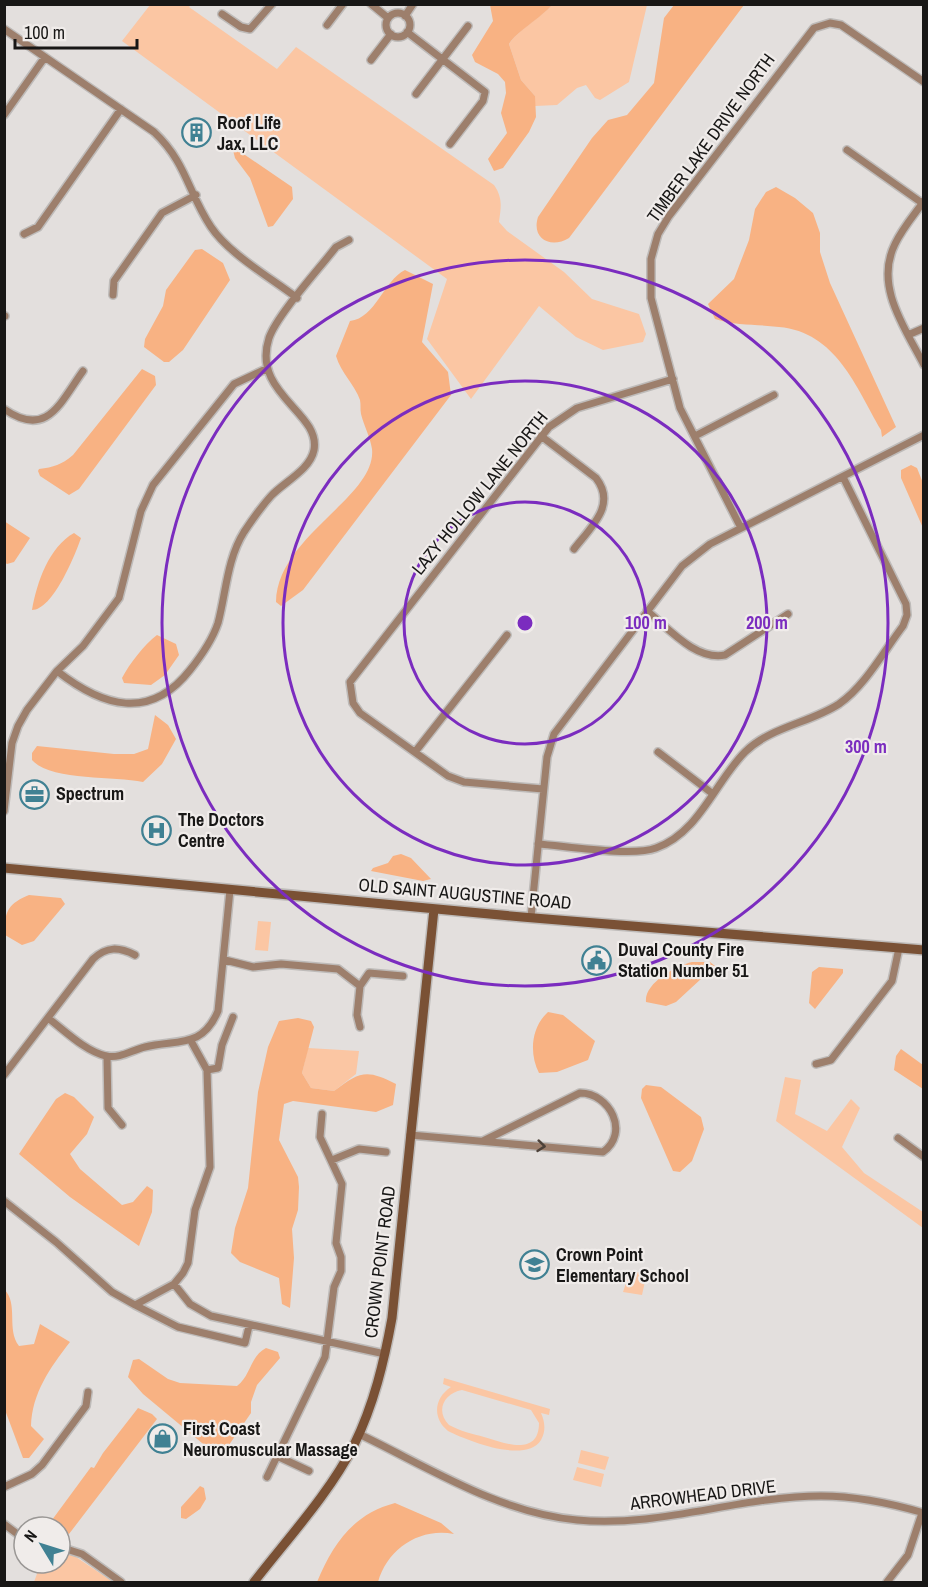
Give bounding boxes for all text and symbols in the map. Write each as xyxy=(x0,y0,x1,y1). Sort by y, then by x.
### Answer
scale bar xyxy=(15,12,136,50)
text: 100 m xyxy=(24,20,65,45)
street label: TIMBER LAKE DRIVE NORTH xyxy=(641,48,780,227)
place label: Roof Life Jax, LLC xyxy=(217,110,281,156)
building icon: Roof Life Jax, LLC xyxy=(180,117,212,149)
street label: LAZY HOLLOW LANE NORTH xyxy=(406,406,553,580)
text: 100 m xyxy=(625,610,667,635)
text: 200 m xyxy=(746,610,788,635)
centre of rings xyxy=(515,613,535,633)
text: 300 m xyxy=(845,734,887,759)
office icon: Spectrum xyxy=(19,778,51,810)
place label: Spectrum xyxy=(56,781,124,806)
place label: The Doctors Centre xyxy=(178,807,264,853)
hospital icon: The Doctors Centre xyxy=(141,814,173,846)
street label: OLD SAINT AUGUSTINE ROAD xyxy=(357,872,573,915)
place label: Duval County Fire Station Number 51 xyxy=(618,937,749,983)
public building icon: Duval County Fire Station Number 51 xyxy=(581,944,613,976)
one-way arrow xyxy=(536,1139,545,1152)
street label: CROWN POINT ROAD xyxy=(358,1184,401,1339)
place label: Crown Point Elementary School xyxy=(556,1242,689,1288)
school or university icon: Crown Point Elementary School xyxy=(519,1249,551,1281)
place label: First Coast Neuromuscular Massage xyxy=(183,1416,358,1462)
shop icon: First Coast Neuromuscular Massage xyxy=(146,1423,178,1455)
street label: ARROWHEAD DRIVE xyxy=(628,1473,777,1516)
north arrow xyxy=(12,1515,72,1575)
text: N xyxy=(19,1525,42,1546)

